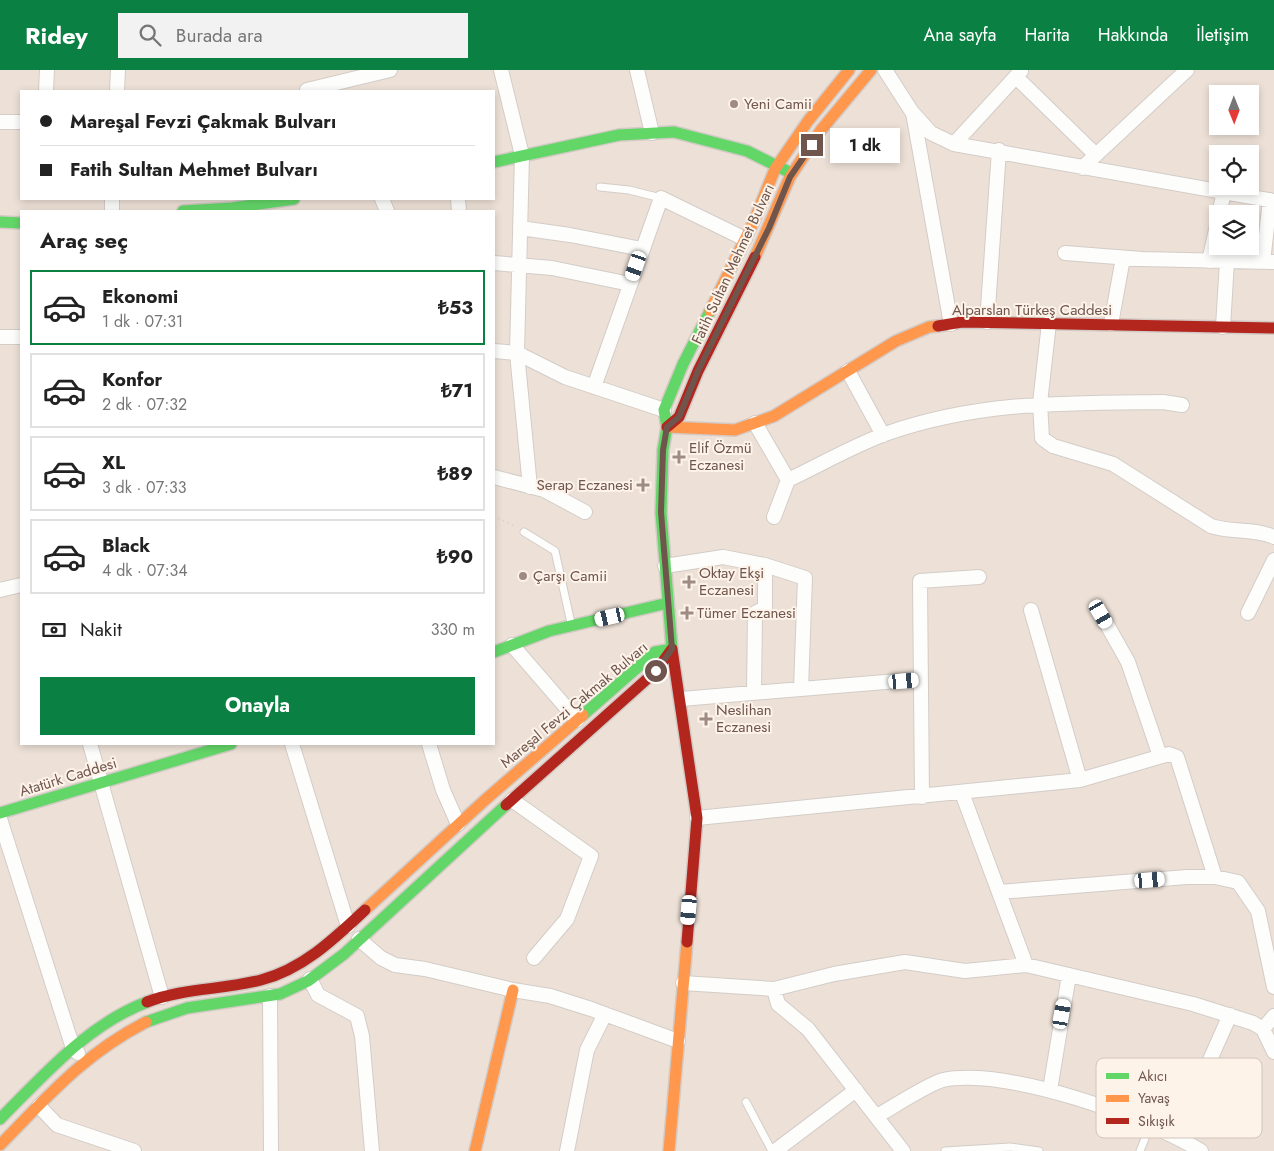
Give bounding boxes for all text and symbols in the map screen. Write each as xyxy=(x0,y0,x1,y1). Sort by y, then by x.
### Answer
search box xyxy=(118,13,468,58)
text: Ridey xyxy=(25,18,88,53)
icon: search xyxy=(136,21,164,49)
text: Burada ara xyxy=(176,22,263,49)
text: Ana sayfa xyxy=(923,22,996,48)
text: Harita xyxy=(1024,22,1070,48)
text: Hakkında xyxy=(1098,22,1168,48)
text: İletişim xyxy=(1196,22,1249,48)
north arrow xyxy=(1209,85,1259,135)
map controls xyxy=(1209,85,1259,255)
place label: Yeni Camii xyxy=(744,93,812,115)
marker: Yeni Camii xyxy=(728,98,740,110)
text: Mareşal Fevzi Çakmak Bulvarı xyxy=(70,108,336,135)
callout: 1 dk xyxy=(830,128,900,162)
route end xyxy=(801,134,823,156)
text: 1 dk xyxy=(849,134,881,157)
button: locate xyxy=(1209,145,1259,195)
text: Fatih Sultan Mehmet Bulvarı xyxy=(70,156,318,183)
street label: Fatih Sultan Mehmet Bulvarı xyxy=(686,180,780,348)
button: layers xyxy=(1209,205,1259,255)
text: Araç seç xyxy=(40,224,128,256)
car xyxy=(624,249,647,283)
text: Ekonomi xyxy=(102,283,178,310)
icon: car xyxy=(42,285,87,330)
text: ₺53 xyxy=(438,294,473,321)
street label: Alparslan Türkeş Caddesi xyxy=(952,299,1112,321)
text: 1 dk · 07:31 xyxy=(102,310,183,333)
text: Konfor xyxy=(102,366,162,393)
icon: car xyxy=(42,368,87,413)
text: ₺71 xyxy=(441,377,473,404)
text: 2 dk · 07:32 xyxy=(102,393,187,416)
place label: Elif Özmü Eczanesi xyxy=(689,437,752,476)
text: XL xyxy=(102,449,125,476)
icon: car xyxy=(42,451,87,496)
marker: Elif Özmü Eczanesi xyxy=(673,451,685,463)
text: ₺89 xyxy=(438,460,473,487)
place label: Serap Eczanesi xyxy=(537,474,633,496)
text: 3 dk · 07:33 xyxy=(102,476,186,499)
marker: Serap Eczanesi xyxy=(637,479,649,491)
text: Black xyxy=(102,532,150,559)
icon: car xyxy=(42,534,87,579)
text: ₺90 xyxy=(437,543,473,570)
text: 4 dk · 07:34 xyxy=(102,559,188,582)
place label: Oktay Ekşi Eczanesi xyxy=(699,562,764,601)
place label: Çarşı Camii xyxy=(533,565,607,587)
marker: Çarşı Camii xyxy=(517,570,529,582)
marker: Oktay Ekşi Eczanesi xyxy=(683,576,695,588)
car xyxy=(1087,597,1114,631)
place label: Tümer Eczanesi xyxy=(697,602,796,624)
car xyxy=(593,606,626,628)
marker: Tümer Eczanesi xyxy=(681,607,693,619)
icon: cash xyxy=(40,616,68,644)
text: Nakit xyxy=(80,616,122,643)
text: 330 m xyxy=(431,618,475,641)
street label: Mareşal Fevzi Çakmak Bulvarı xyxy=(495,637,653,773)
route start xyxy=(645,660,667,682)
car xyxy=(888,672,919,690)
button: Onayla xyxy=(40,677,475,735)
place label: Neslihan Eczanesi xyxy=(716,699,772,738)
marker: Neslihan Eczanesi xyxy=(700,713,712,725)
street label: Atatürk Caddesi xyxy=(17,752,119,802)
car xyxy=(1134,871,1165,889)
car xyxy=(680,894,697,926)
car xyxy=(1052,998,1071,1030)
legend xyxy=(1096,1058,1262,1138)
text: Akıcı xyxy=(1138,1066,1167,1086)
text: Yavaş xyxy=(1138,1088,1170,1108)
text: Sıkışık xyxy=(1138,1111,1175,1131)

